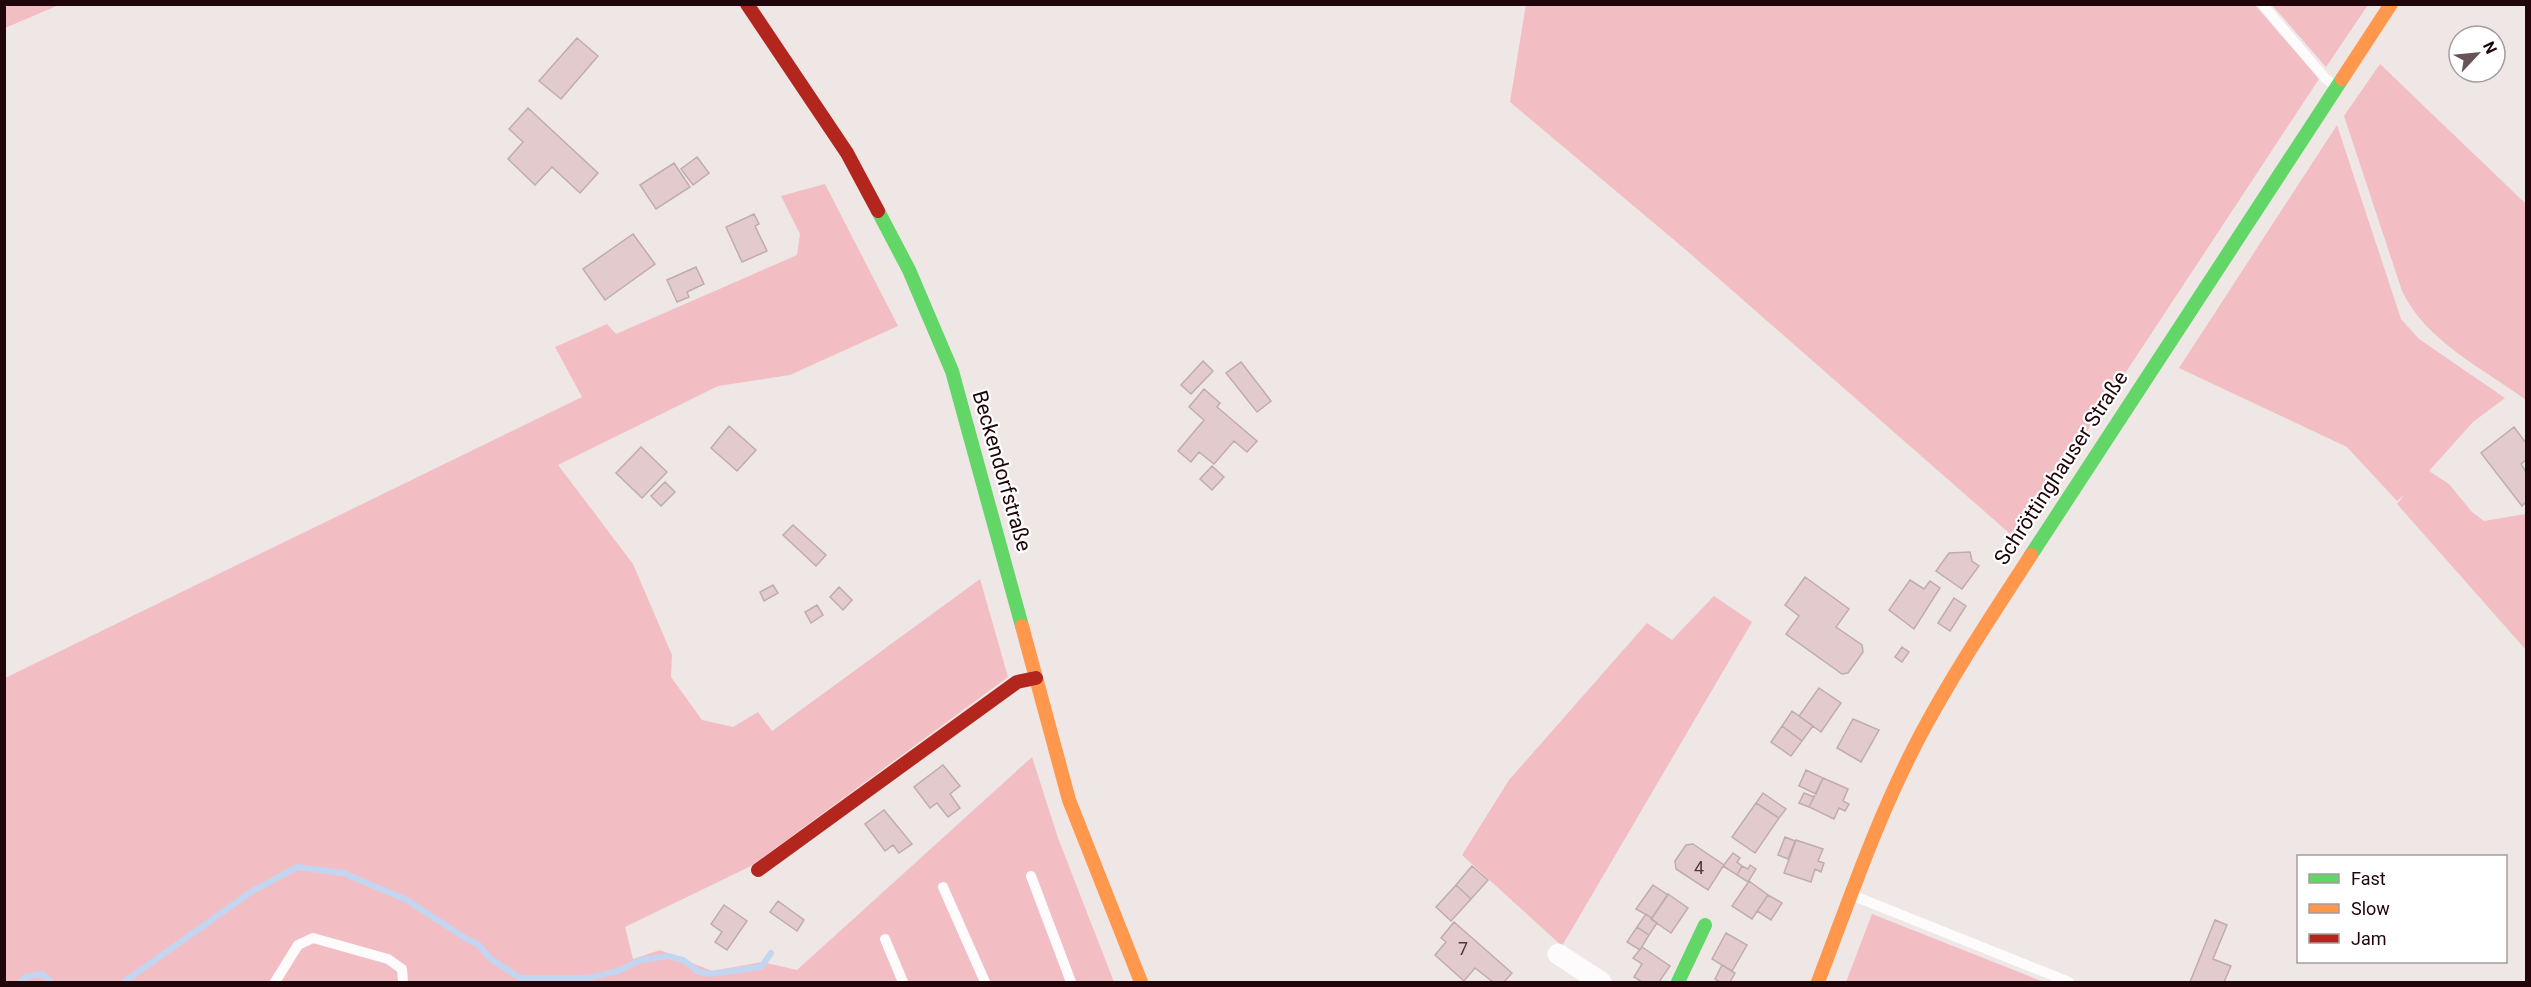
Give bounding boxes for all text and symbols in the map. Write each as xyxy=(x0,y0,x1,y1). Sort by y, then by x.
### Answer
north arrow xyxy=(2447,24,2507,84)
text: N xyxy=(2479,38,2501,57)
street label: Schröttinghauser Straße xyxy=(1989,367,2133,569)
street label: Beckendorfstraße xyxy=(968,388,1036,554)
legend xyxy=(2297,855,2507,963)
house number: 4 xyxy=(1694,857,1704,878)
text: Fast xyxy=(2351,868,2386,889)
text: Slow xyxy=(2351,898,2390,919)
text: Jam xyxy=(2351,928,2387,949)
house number: 7 xyxy=(1458,938,1468,959)

